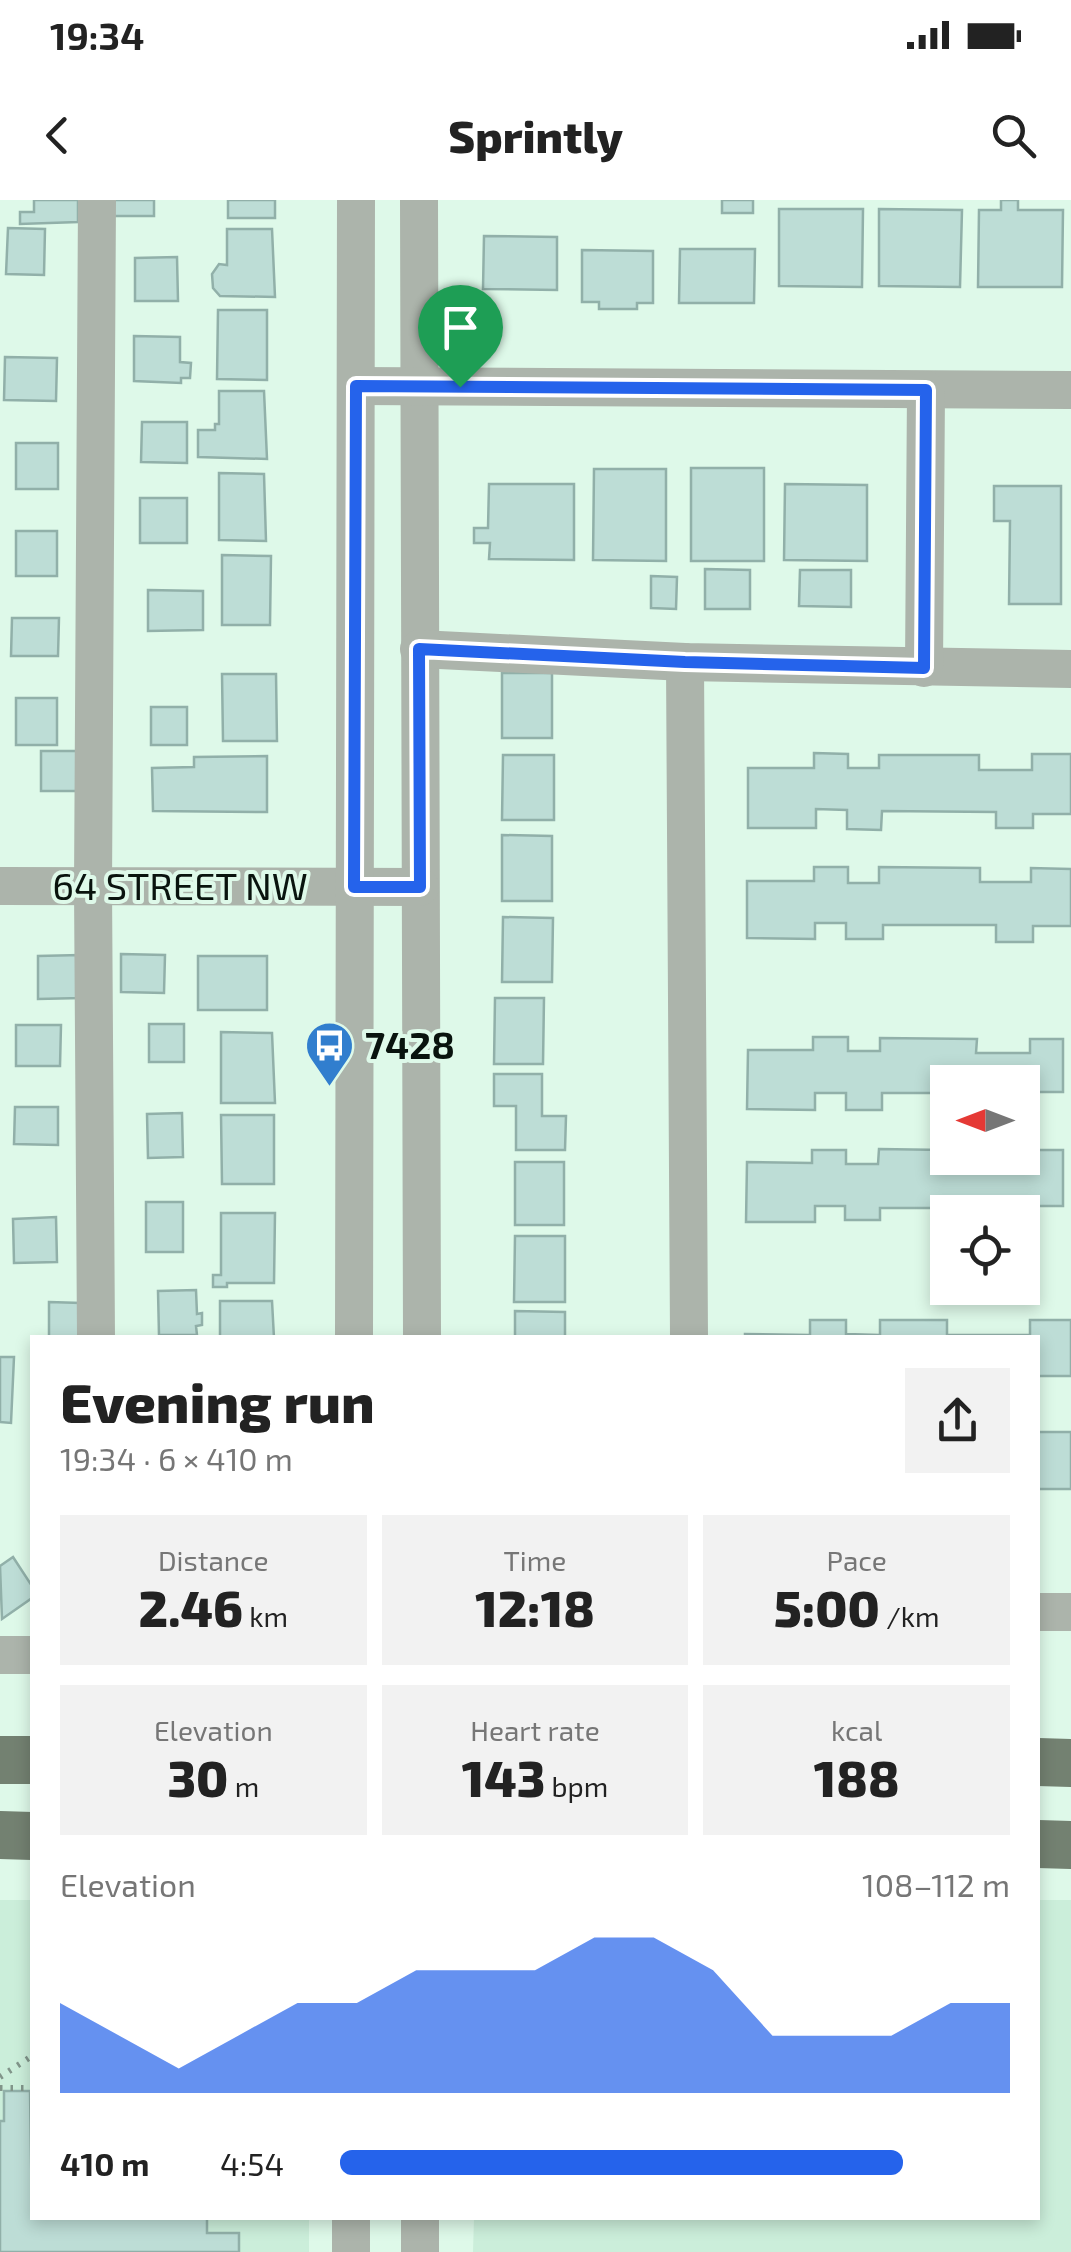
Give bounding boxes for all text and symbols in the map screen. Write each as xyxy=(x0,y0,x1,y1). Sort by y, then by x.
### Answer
text: 19:34 xyxy=(50,12,144,58)
icon: back xyxy=(30,108,85,163)
text: Sprintly xyxy=(448,108,623,162)
icon: search xyxy=(986,108,1041,163)
pin xyxy=(418,285,503,388)
icon: arrive xyxy=(433,300,488,355)
street label: 64 STREET NW xyxy=(52,862,308,908)
bus stop icon: 7428 xyxy=(304,1020,356,1088)
place label: 7428 xyxy=(365,1021,455,1067)
north arrow xyxy=(930,1065,1040,1175)
map controls xyxy=(930,1065,1040,1305)
button: locate xyxy=(930,1195,1040,1305)
text: Evening run xyxy=(60,1368,375,1434)
button: share xyxy=(905,1368,1010,1473)
text: 19:34 · 6 × 410 m xyxy=(60,1439,293,1477)
text: Distance xyxy=(158,1543,269,1577)
text: Time xyxy=(504,1543,566,1577)
text: Pace xyxy=(827,1543,887,1577)
text: 2.46 xyxy=(139,1577,243,1637)
text: 12:18 xyxy=(475,1577,595,1637)
text: 5:00 xyxy=(774,1577,880,1637)
text: km xyxy=(243,1599,288,1633)
text: /km xyxy=(880,1599,939,1633)
text: Elevation xyxy=(154,1713,273,1747)
text: Heart rate xyxy=(470,1713,600,1747)
text: kcal xyxy=(831,1713,882,1747)
text: 30 xyxy=(167,1747,228,1807)
text: 143 xyxy=(462,1747,545,1807)
text: 188 xyxy=(814,1747,900,1807)
text: m xyxy=(228,1769,259,1803)
text: bpm xyxy=(545,1769,608,1803)
text: Elevation xyxy=(60,1865,196,1903)
text: 108–112 m xyxy=(862,1865,1010,1903)
text: 410 m xyxy=(60,2144,150,2182)
text: 4:54 xyxy=(220,2144,284,2182)

